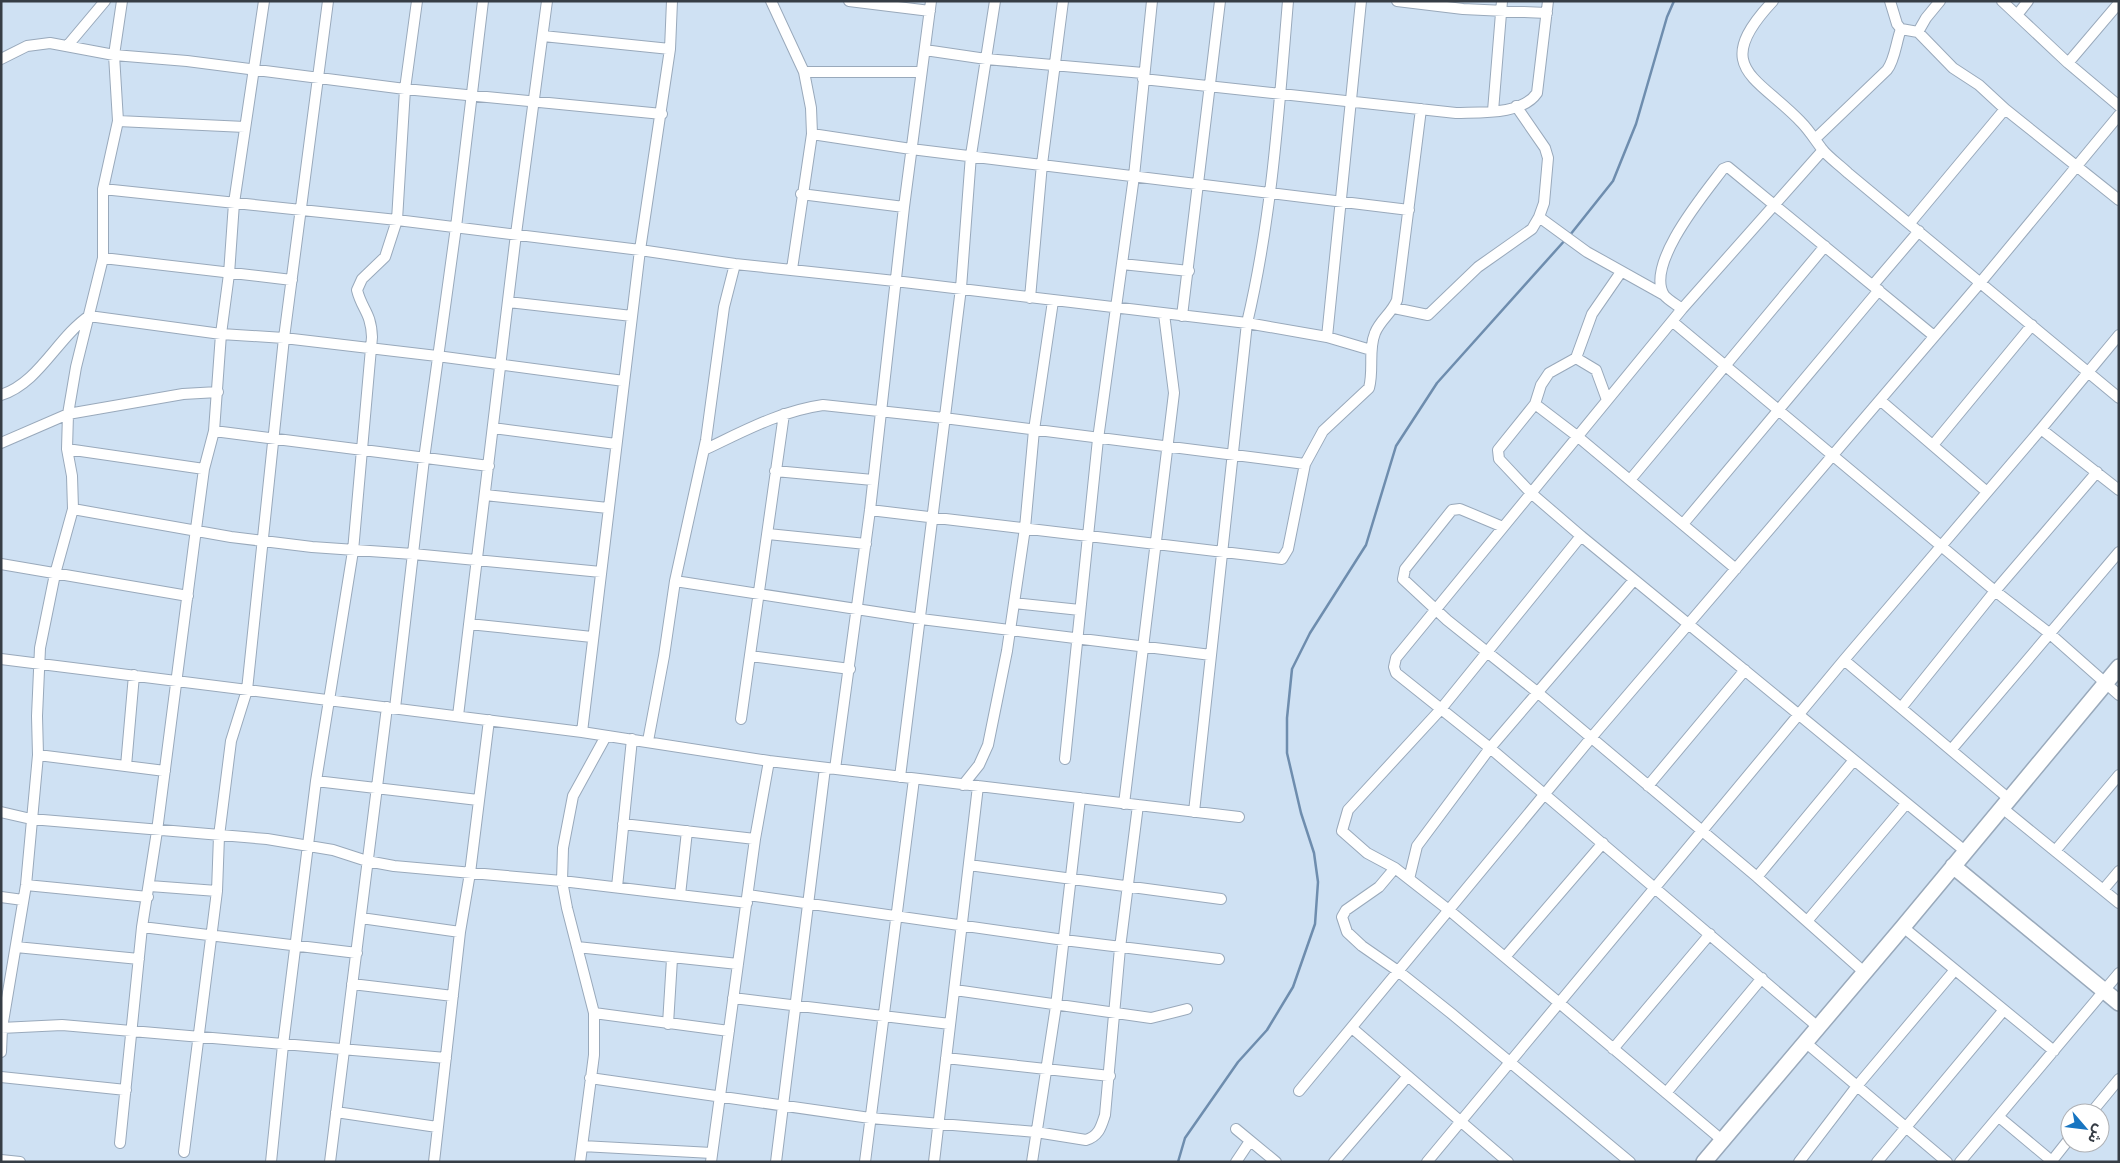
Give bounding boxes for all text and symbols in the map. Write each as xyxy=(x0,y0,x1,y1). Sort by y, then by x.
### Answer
north arrow xyxy=(2060,1103,2110,1153)
text: ش xyxy=(2084,1121,2109,1147)

